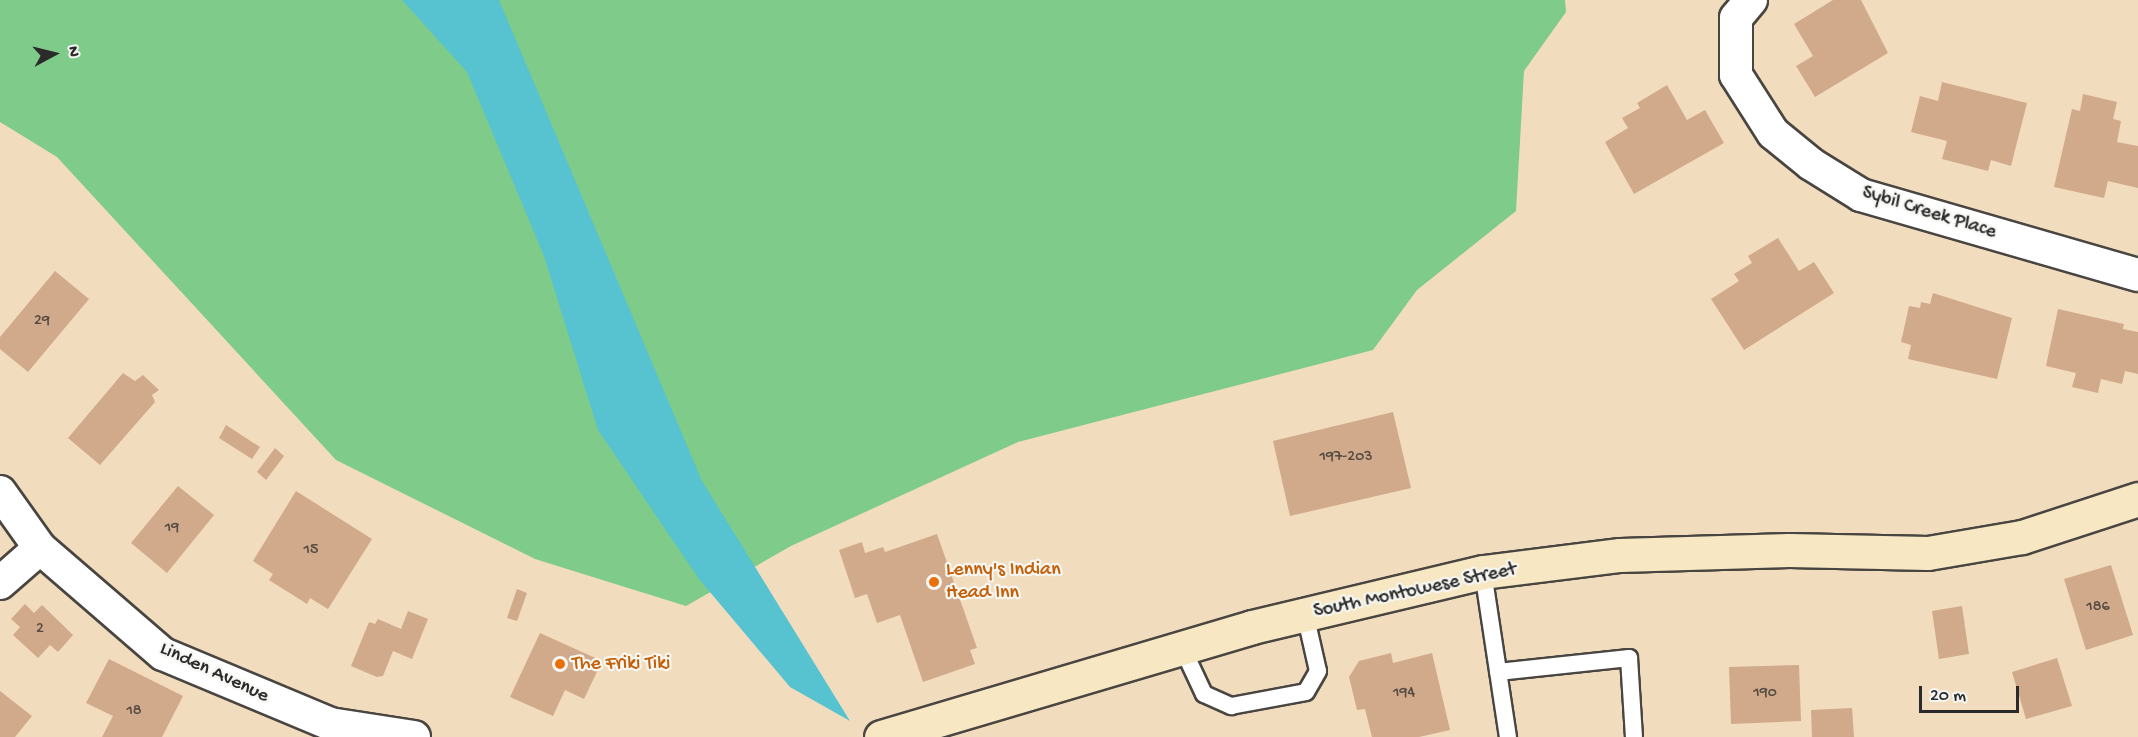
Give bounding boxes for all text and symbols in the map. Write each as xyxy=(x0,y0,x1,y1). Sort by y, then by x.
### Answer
north arrow xyxy=(24,24,84,84)
text: N xyxy=(62,45,82,58)
street label: Sybil Creek Place xyxy=(1859,181,1999,245)
house number: 29 xyxy=(34,312,50,332)
house number: 197-203 xyxy=(1319,448,1373,468)
house number: 19 xyxy=(165,519,179,539)
house number: 15 xyxy=(304,541,318,561)
place label: Lenny's Indian Head Inn xyxy=(946,558,1061,605)
street label: South Montowese Street xyxy=(1311,558,1519,624)
marker: Lenny's Indian Head Inn xyxy=(927,575,941,589)
house number: 186 xyxy=(2086,598,2110,618)
house number: 2 xyxy=(36,620,44,640)
street label: Linden Avenue xyxy=(156,637,272,709)
place label: The Friki Tiki xyxy=(572,652,670,676)
marker: The Friki Tiki xyxy=(553,657,567,671)
scale bar xyxy=(1922,674,2022,712)
house number: 194 xyxy=(1393,684,1415,704)
house number: 190 xyxy=(1753,684,1777,704)
text: 20 m xyxy=(1930,686,1966,707)
house number: 18 xyxy=(126,702,142,722)

